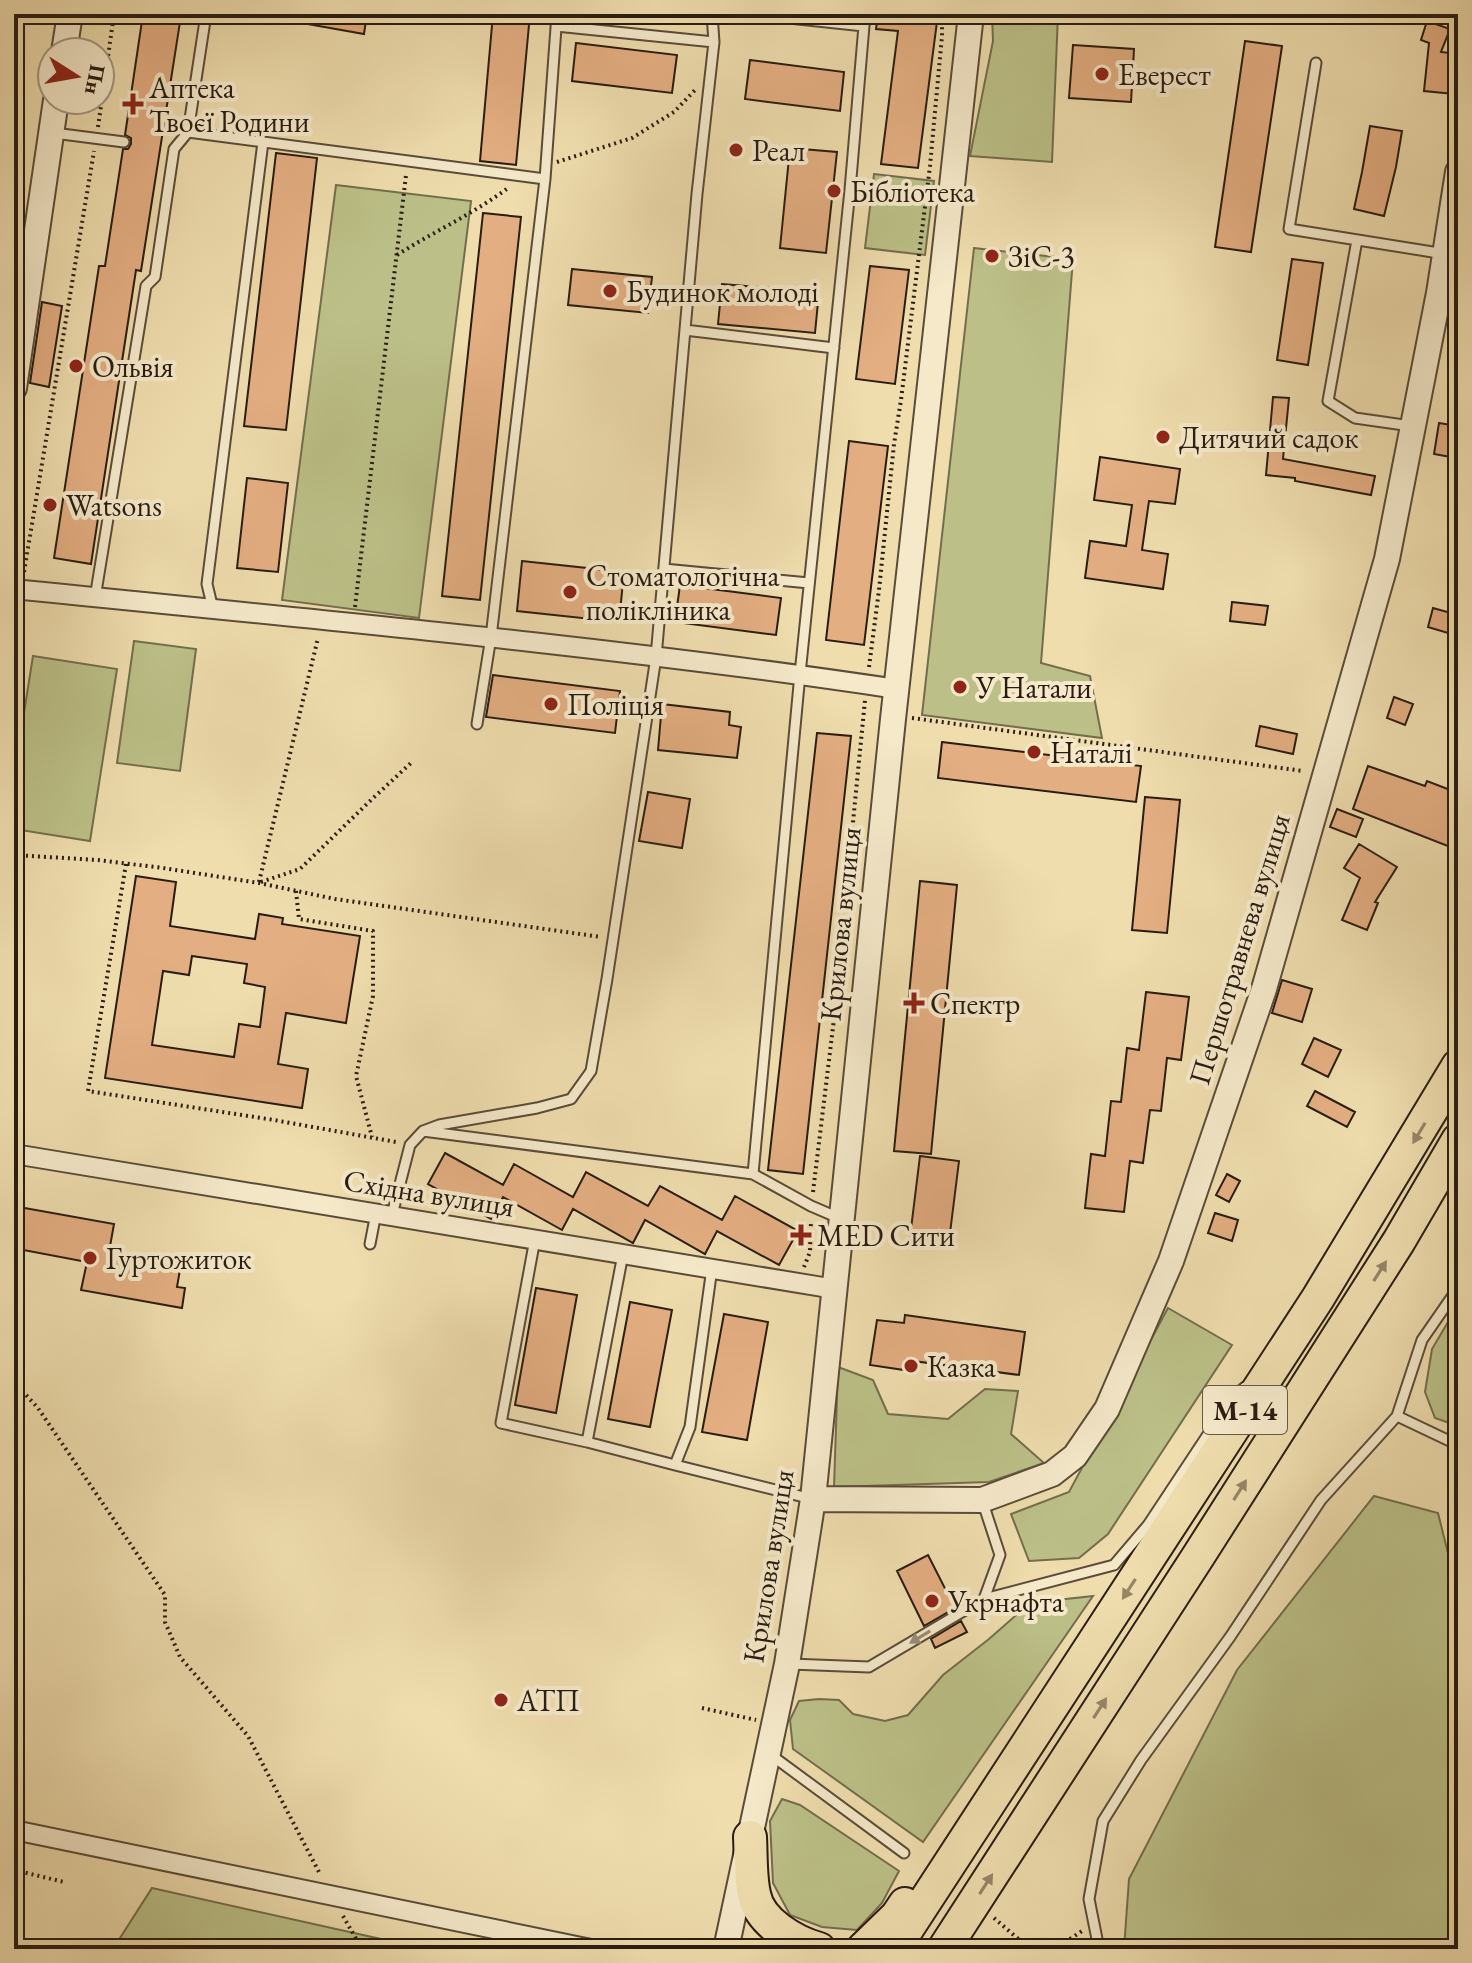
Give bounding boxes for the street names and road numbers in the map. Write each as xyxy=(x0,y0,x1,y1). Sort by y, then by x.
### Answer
street label: Першотравнева вулиця xyxy=(1179,809,1299,1089)
street label: Крилова вулиця xyxy=(810,825,870,1023)
street label: Східна вулиця xyxy=(341,1160,517,1226)
road number: М-14 xyxy=(1203,1386,1287,1434)
street label: Крилова вулиця xyxy=(733,1467,803,1665)

